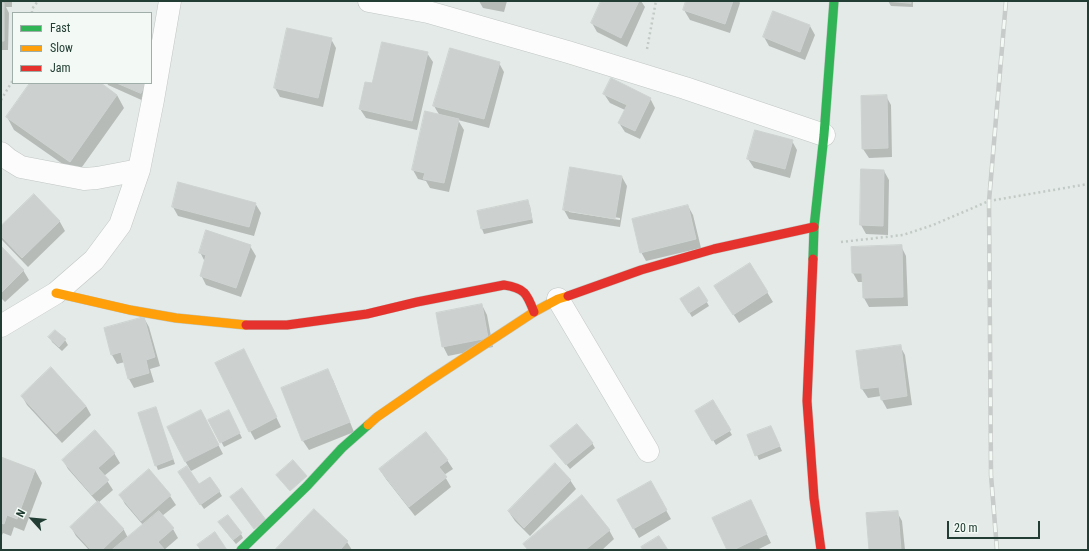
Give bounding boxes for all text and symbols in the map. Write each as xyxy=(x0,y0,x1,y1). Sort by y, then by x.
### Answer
legend xyxy=(12,12,152,84)
text: Fast xyxy=(50,21,70,35)
text: Slow xyxy=(50,41,73,55)
text: Jam xyxy=(50,61,71,75)
north arrow xyxy=(12,499,52,539)
text: N xyxy=(14,507,28,519)
scale bar xyxy=(949,513,1042,539)
text: 20 m xyxy=(954,521,978,535)

